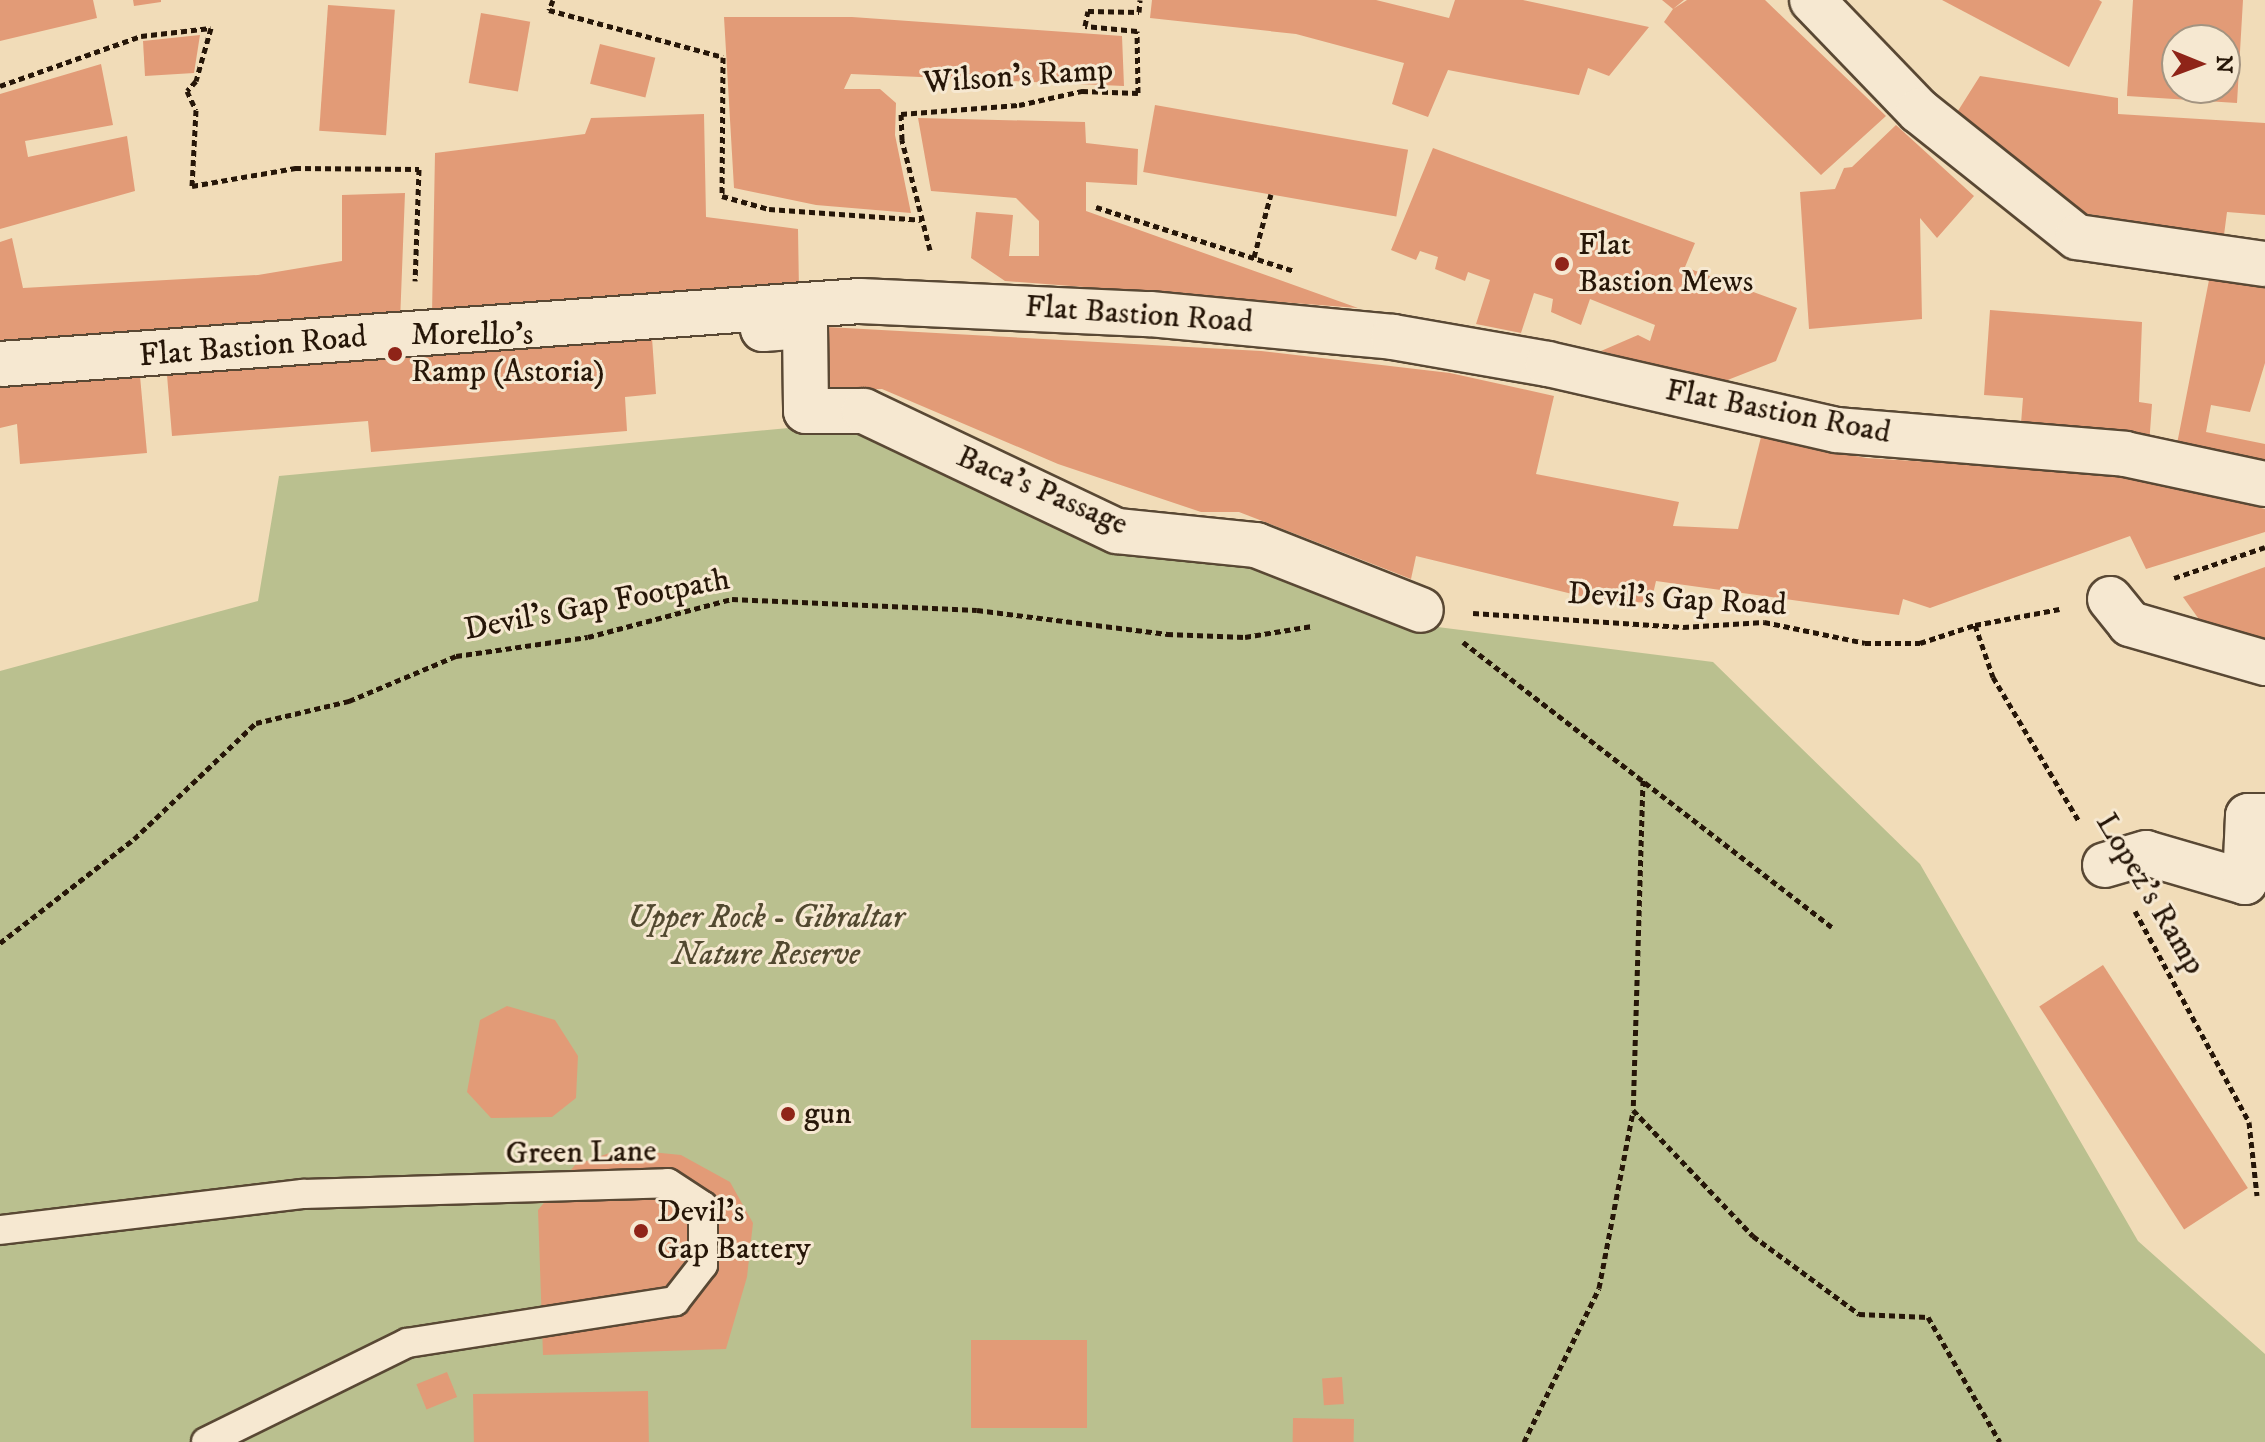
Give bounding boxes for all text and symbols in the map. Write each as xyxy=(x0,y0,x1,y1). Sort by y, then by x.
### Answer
north arrow xyxy=(2161,24,2241,104)
street label: Wilson's Ramp xyxy=(922,51,1114,103)
text: N xyxy=(2210,55,2237,74)
place label: Flat Bastion Mews xyxy=(1578,227,1753,302)
marker: Flat Bastion Mews xyxy=(1553,255,1571,273)
street label: Flat Bastion Road xyxy=(1024,288,1254,342)
place label: Morello's Ramp (Astoria) xyxy=(411,317,605,392)
street label: Flat Bastion Road xyxy=(138,318,368,376)
marker: Morello's Ramp (Astoria) xyxy=(386,345,404,363)
street label: Flat Bastion Road xyxy=(1662,371,1894,453)
street label: Baca's Passage xyxy=(951,438,1133,544)
street label: Devil's Gap Footpath xyxy=(461,560,733,650)
street label: Devil's Gap Road xyxy=(1566,575,1788,625)
street label: Lopez's Ramp xyxy=(2087,806,2213,982)
park label: Upper Rock - Gibraltar Nature Reserve xyxy=(628,900,904,975)
place label: gun xyxy=(804,1095,852,1133)
marker: gun xyxy=(779,1105,797,1123)
street label: Green Lane xyxy=(505,1132,657,1174)
place label: Devil's Gap Battery xyxy=(657,1194,811,1269)
marker: Devil's Gap Battery xyxy=(632,1222,650,1240)

